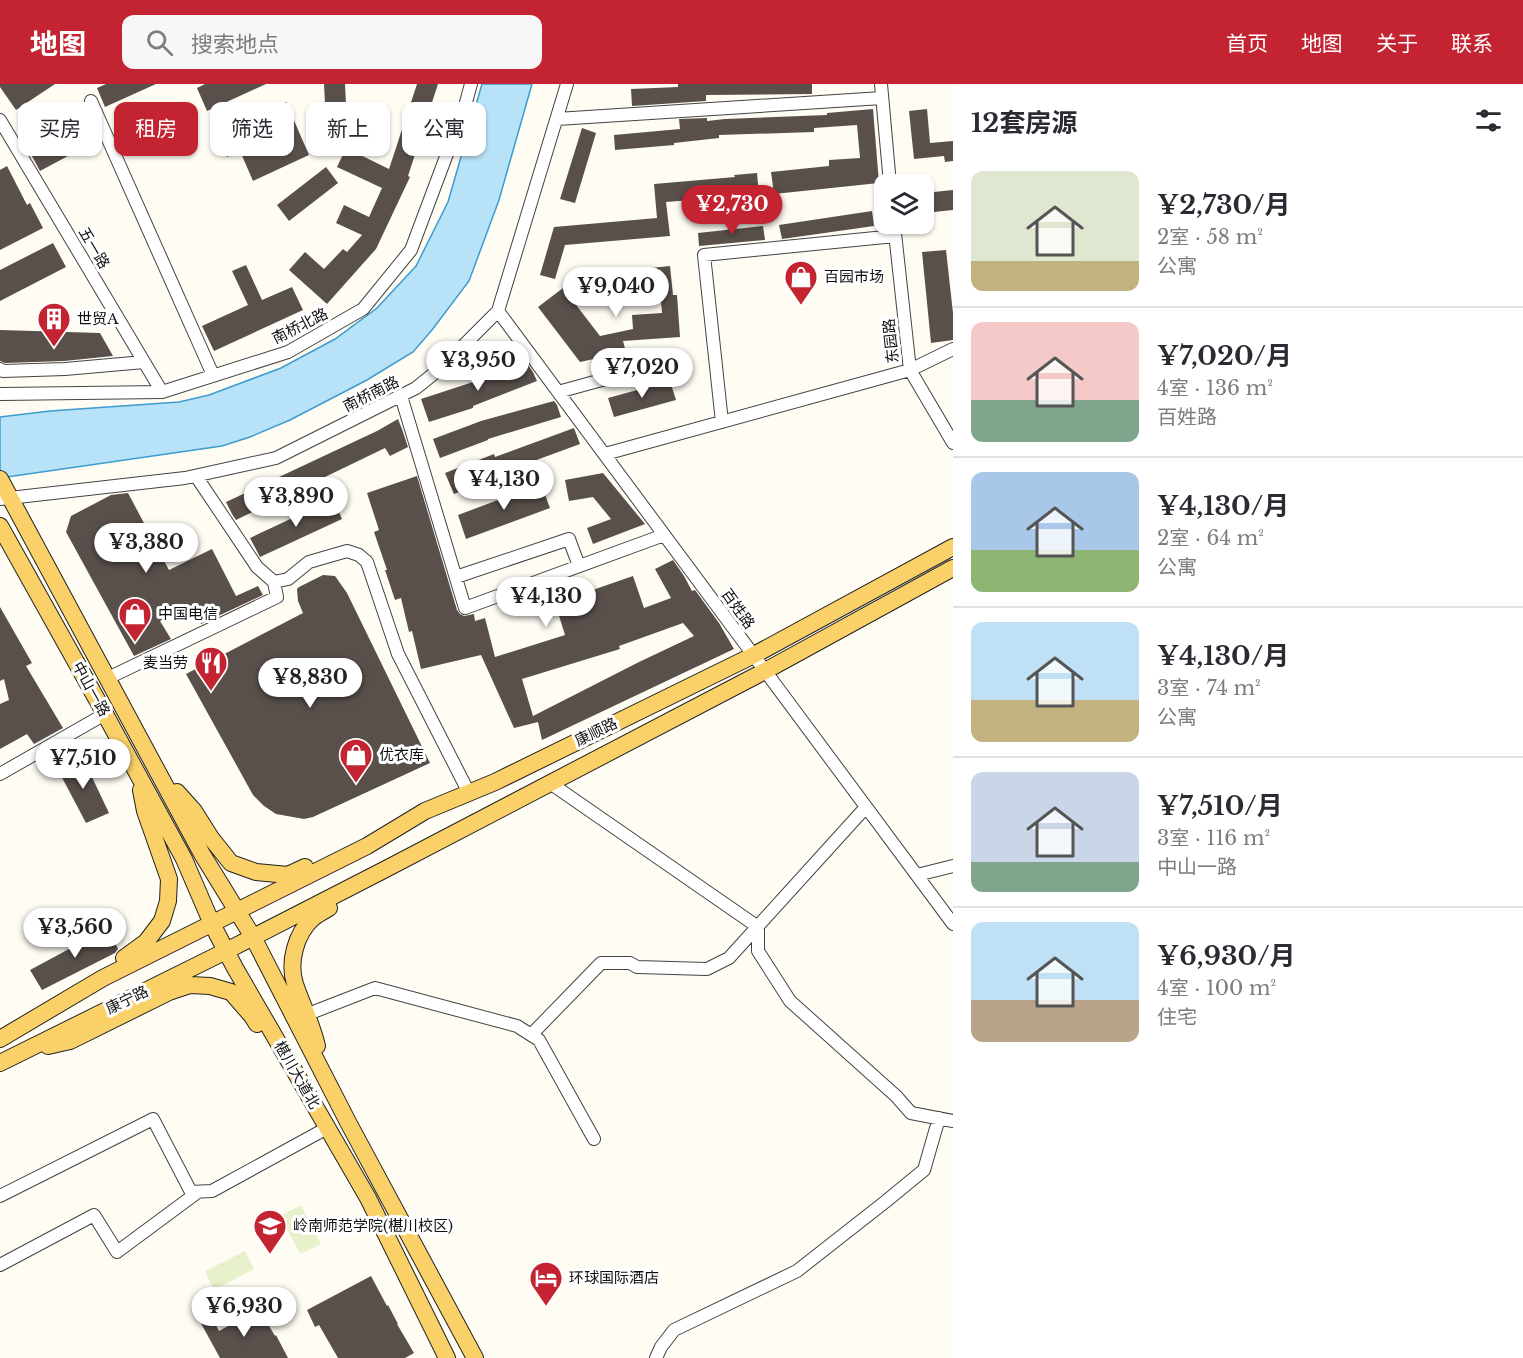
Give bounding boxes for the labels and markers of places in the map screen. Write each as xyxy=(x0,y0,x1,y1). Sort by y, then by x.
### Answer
pin: ¥2,730 xyxy=(683,185,781,236)
shop icon: 百园市场 xyxy=(783,259,819,306)
pin: ¥9,040 xyxy=(567,267,665,318)
place label: 百园市场 xyxy=(824,267,884,286)
building icon: 世贸A xyxy=(36,301,72,348)
place label: 世贸A xyxy=(77,309,119,328)
pin: ¥3,950 xyxy=(429,341,527,392)
pin: ¥7,020 xyxy=(593,348,691,399)
pin: ¥4,130 xyxy=(455,460,553,511)
pin: ¥3,890 xyxy=(247,477,345,528)
pin: ¥3,380 xyxy=(97,523,195,574)
pin: ¥4,130 xyxy=(497,577,595,628)
shop icon: 中国电信 xyxy=(117,596,153,643)
place label: 中国电信 xyxy=(158,604,218,623)
restaurant icon: 麦当劳 xyxy=(193,645,229,692)
place label: 麦当劳 xyxy=(143,653,188,672)
pin: ¥8,830 xyxy=(261,658,359,709)
shop icon: 优衣库 xyxy=(338,737,374,784)
pin: ¥7,510 xyxy=(34,739,132,790)
place label: 优衣库 xyxy=(379,745,424,764)
pin: ¥3,560 xyxy=(26,908,124,959)
school or university icon: 岭南师范学院(椹川校区) xyxy=(252,1208,288,1255)
place label: 岭南师范学院(椹川校区) xyxy=(293,1216,453,1235)
hotel icon: 环球国际酒店 xyxy=(528,1260,564,1307)
place label: 环球国际酒店 xyxy=(569,1268,659,1287)
pin: ¥6,930 xyxy=(195,1287,293,1338)

